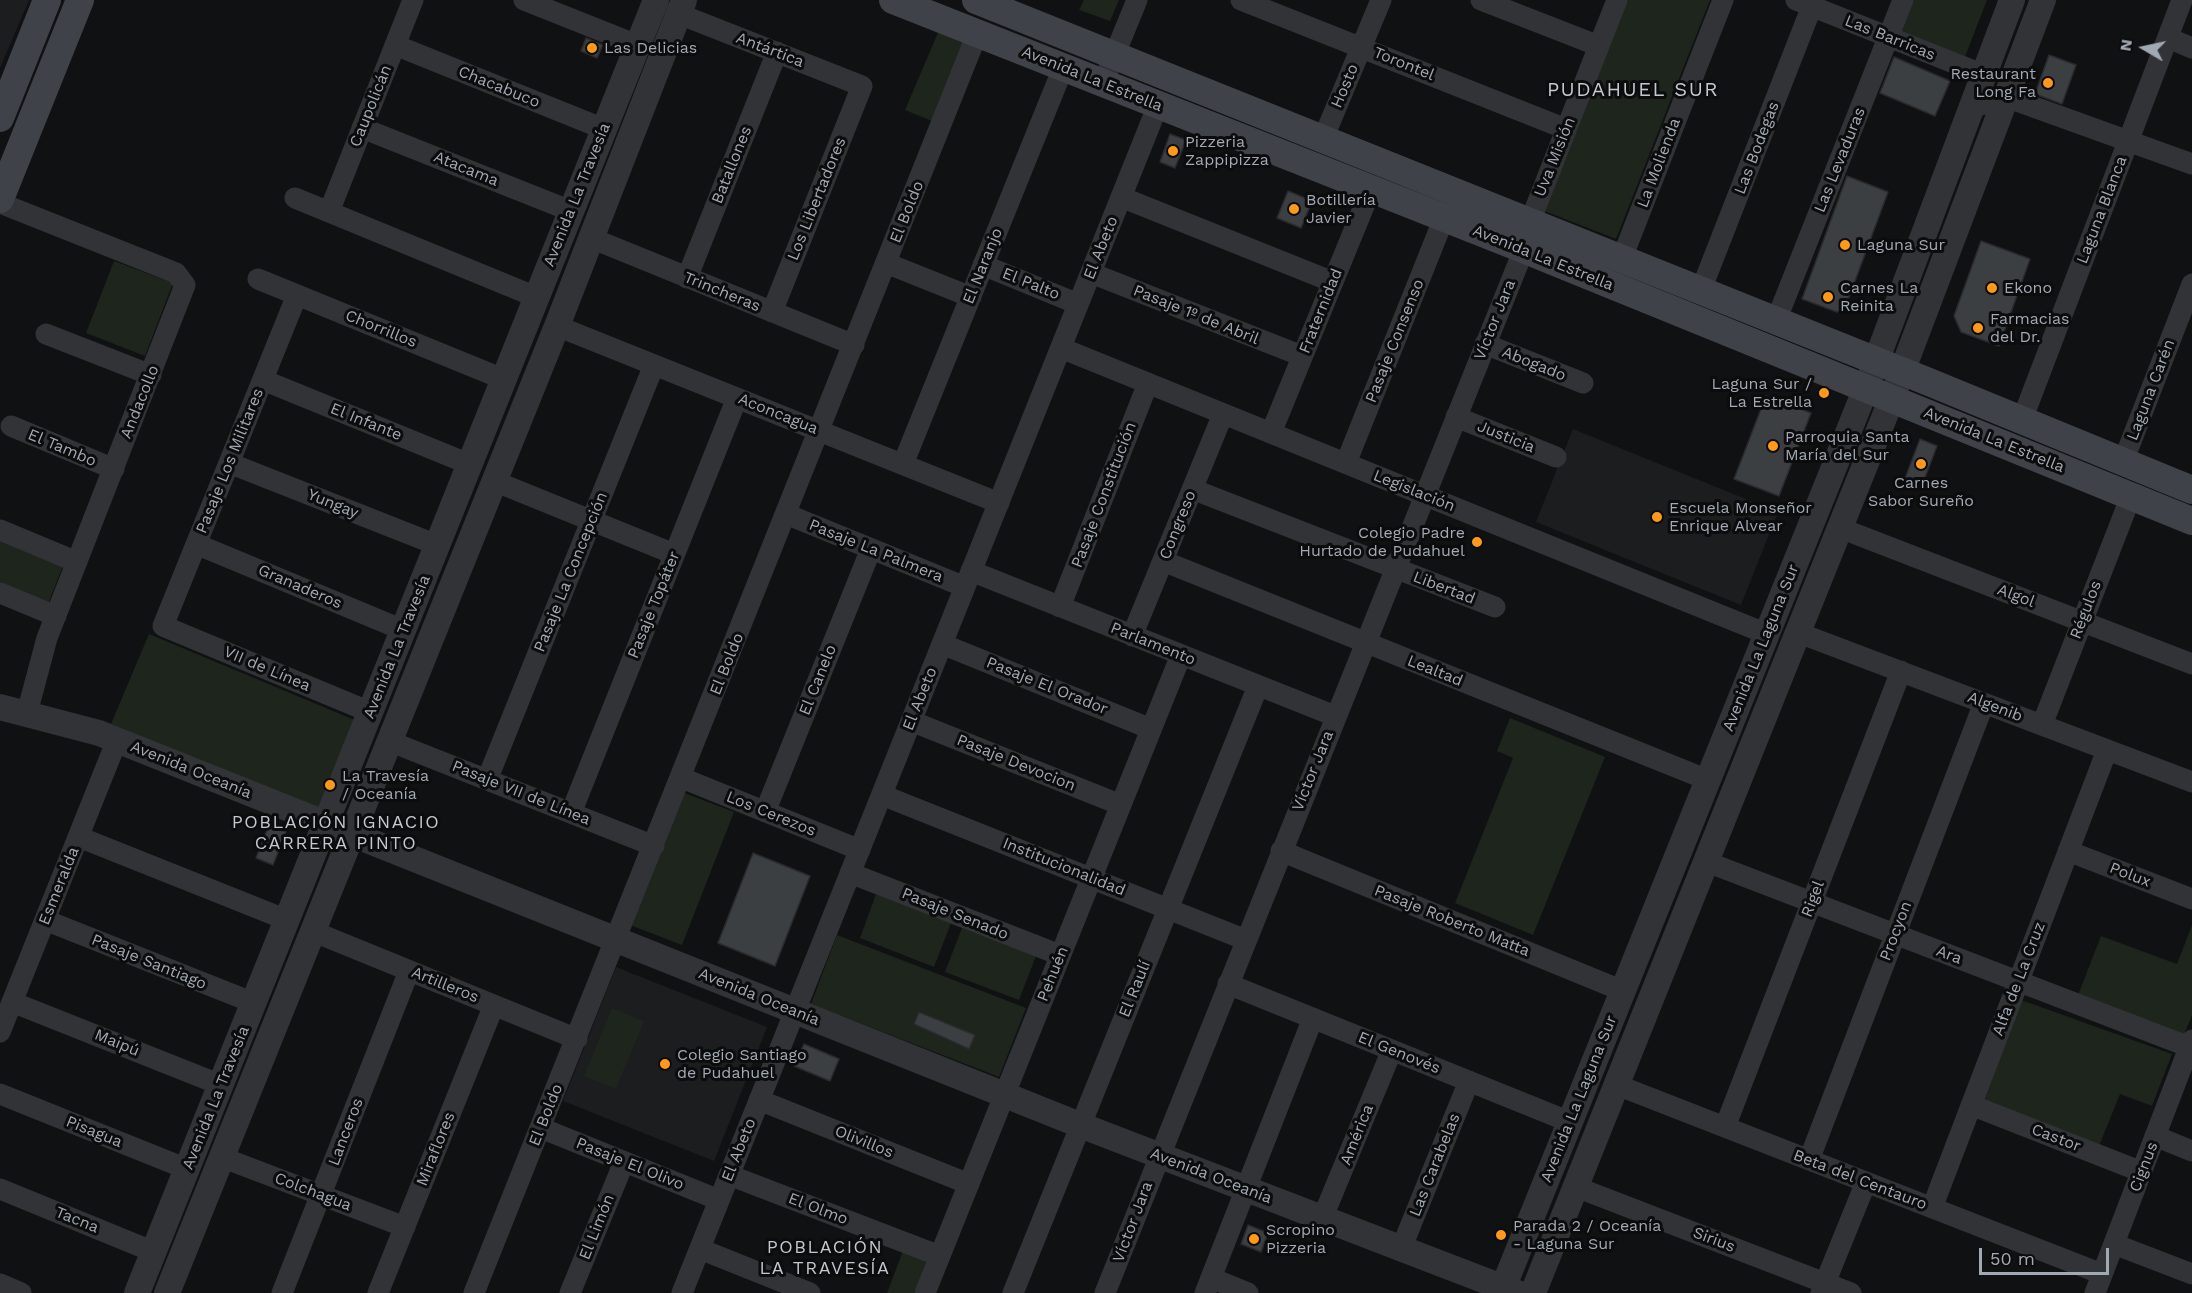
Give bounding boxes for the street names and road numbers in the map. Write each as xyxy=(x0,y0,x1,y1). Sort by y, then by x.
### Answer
street label: Las Barricas xyxy=(1842,11,1938,65)
street label: Antártica xyxy=(733,28,807,72)
street label: Avenida La Estrella xyxy=(1019,42,1165,116)
street label: Torontel xyxy=(1371,43,1437,85)
street label: Hosto xyxy=(1327,61,1363,111)
street label: Caupolicán xyxy=(346,62,396,150)
street label: Chacabuco xyxy=(455,62,543,112)
street label: Las Bodegas xyxy=(1731,99,1783,197)
street label: Las Levaduras xyxy=(1810,105,1870,215)
street label: Uva Misión xyxy=(1530,114,1580,200)
street label: La Molienda xyxy=(1633,115,1685,211)
street label: Avenida La Travesía xyxy=(539,120,615,270)
street label: Batallones xyxy=(708,123,756,207)
street label: Los Libertadores xyxy=(784,135,850,263)
street label: Atacama xyxy=(431,147,501,191)
street label: Laguna Blanca xyxy=(2073,153,2131,267)
street label: El Boldo xyxy=(886,178,928,246)
street label: El Abeto xyxy=(1080,214,1122,282)
street label: Avenida La Estrella xyxy=(1470,221,1616,295)
street label: El Naranjo xyxy=(959,225,1007,307)
street label: El Palto xyxy=(999,264,1063,304)
street label: Fraternidad xyxy=(1295,266,1347,356)
street label: Trincheras xyxy=(681,268,763,316)
street label: Pasaje Consenso xyxy=(1362,277,1428,405)
street label: Víctor Jara xyxy=(1470,277,1520,363)
street label: Pasaje 1º de Abril xyxy=(1130,281,1262,349)
street label: Chorrillos xyxy=(342,306,420,352)
street label: Laguna Carén xyxy=(2123,337,2179,443)
street label: Abogado xyxy=(1499,342,1569,386)
street label: Andacollo xyxy=(117,362,163,442)
street label: Pasaje Los Militares xyxy=(192,386,268,536)
street label: Aconcagua xyxy=(735,389,821,439)
street label: El Infante xyxy=(327,399,405,445)
street label: Avenida La Estrella xyxy=(1921,403,2067,477)
street label: Justicia xyxy=(1474,417,1538,457)
street label: Pasaje Constitución xyxy=(1067,419,1141,571)
street label: El Tambo xyxy=(25,425,99,471)
street label: Legislación xyxy=(1370,466,1458,516)
street label: Yungay xyxy=(305,485,361,523)
street label: Congreso xyxy=(1156,488,1200,562)
street label: Pasaje La Concepción xyxy=(530,489,612,655)
street label: Pasaje La Palmera xyxy=(806,515,946,587)
street label: Pasaje Topáter xyxy=(624,549,684,661)
street label: Granaderos xyxy=(255,561,345,613)
street label: Avenida La Laguna Sur xyxy=(1719,562,1803,734)
street label: Libertad xyxy=(1410,567,1478,609)
street label: Avenida La Travesía xyxy=(359,572,435,722)
street label: Régulos xyxy=(2066,578,2106,642)
street label: Algol xyxy=(1995,580,2037,612)
street label: Parlamento xyxy=(1108,618,1198,670)
street label: El Boldo xyxy=(706,630,748,698)
street label: VII de Línea xyxy=(221,642,313,696)
street label: El Canelo xyxy=(795,642,841,718)
street label: Lealtad xyxy=(1405,651,1465,691)
street label: Pasaje El Orador xyxy=(984,653,1110,719)
street label: El Abeto xyxy=(899,665,941,733)
street label: Algenib xyxy=(1965,688,2025,726)
street label: Víctor Jara xyxy=(1288,728,1338,814)
street label: Pasaje Devocion xyxy=(954,730,1078,796)
street label: Avenida Oceanía xyxy=(128,737,254,803)
street label: Pasaje VII de Línea xyxy=(449,757,593,829)
street label: Los Cerezos xyxy=(723,787,819,841)
street label: Institucionalidad xyxy=(1000,834,1128,900)
street label: Esmeralda xyxy=(35,844,83,928)
street label: Polux xyxy=(2107,858,2153,892)
street label: Rigel xyxy=(1797,878,1829,920)
street label: Pasaje Roberto Matta xyxy=(1371,881,1533,961)
street label: Pasaje Senado xyxy=(899,884,1011,944)
street label: Procyon xyxy=(1876,899,1916,963)
street label: Alfa de La Cruz xyxy=(1988,919,2050,1039)
street label: Pasaje Santiago xyxy=(89,930,209,994)
street label: Ara xyxy=(1933,941,1965,969)
street label: Pehuén xyxy=(1033,944,1073,1004)
street label: El Raulí xyxy=(1115,958,1155,1020)
street label: Artilleros xyxy=(409,963,481,1007)
street label: Avenida Oceanía xyxy=(696,964,822,1030)
street label: Avenida La Laguna Sur xyxy=(1537,1013,1621,1185)
street label: Avenida La Travesía xyxy=(178,1023,254,1173)
street label: Maipú xyxy=(92,1025,142,1061)
street label: El Genovés xyxy=(1355,1028,1443,1078)
street label: El Boldo xyxy=(525,1081,567,1149)
street label: Lanceros xyxy=(324,1095,368,1169)
street label: América xyxy=(1336,1102,1378,1168)
street label: Miraflores xyxy=(413,1109,459,1189)
street label: Las Carabelas xyxy=(1406,1111,1464,1219)
street label: Pisagua xyxy=(63,1112,125,1152)
street label: El Abeto xyxy=(718,1116,760,1184)
street label: Castor xyxy=(2029,1120,2083,1156)
street label: Olivillos xyxy=(832,1122,896,1162)
street label: Pasaje El Olivo xyxy=(573,1134,687,1194)
street label: Cignus xyxy=(2126,1139,2162,1195)
street label: Avenida Oceanía xyxy=(1147,1144,1275,1208)
street label: Beta del Centauro xyxy=(1790,1146,1930,1214)
street label: Colchagua xyxy=(272,1169,354,1215)
street label: Víctor Jara xyxy=(1109,1179,1157,1265)
street label: El Olmo xyxy=(785,1189,851,1229)
street label: El Limón xyxy=(575,1191,619,1263)
street label: Tacna xyxy=(53,1203,101,1237)
street label: Sirius xyxy=(1690,1223,1738,1257)

